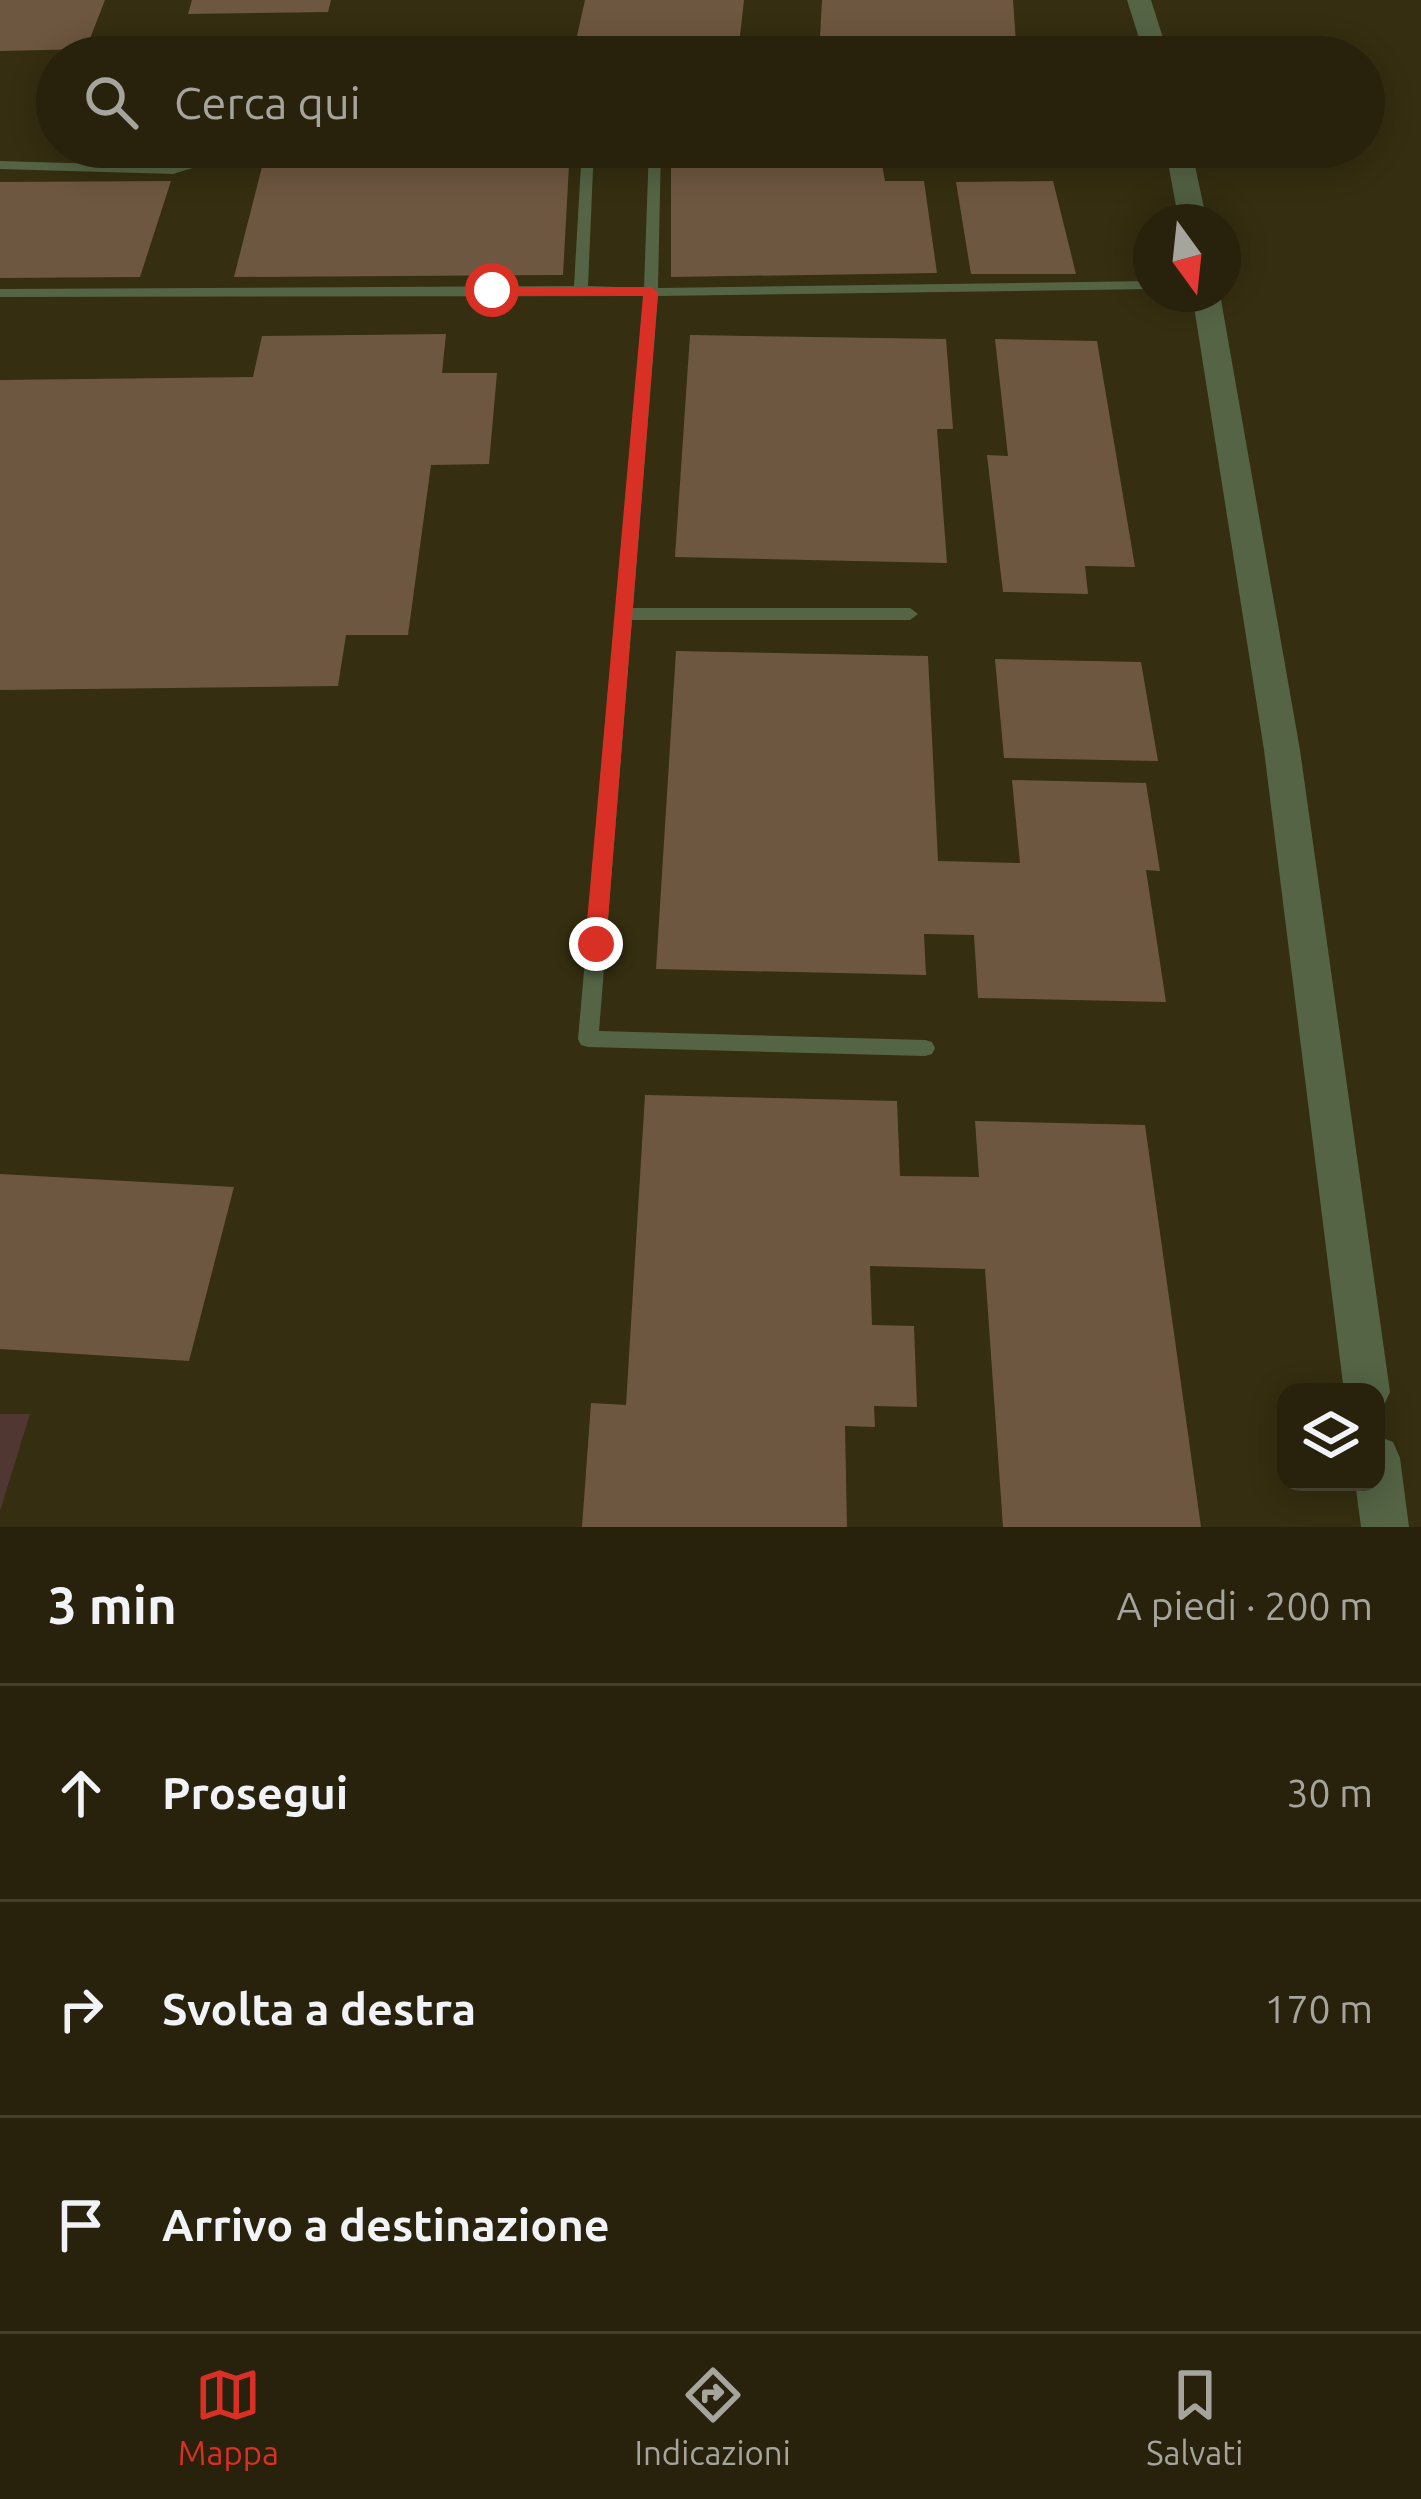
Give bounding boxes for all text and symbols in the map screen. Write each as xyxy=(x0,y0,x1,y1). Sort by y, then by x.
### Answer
search box xyxy=(36,36,1385,168)
icon: search xyxy=(78,69,144,135)
text: Cerca qui xyxy=(174,77,361,128)
north arrow xyxy=(1133,204,1241,312)
route start xyxy=(465,263,519,317)
route end xyxy=(569,917,623,971)
map controls xyxy=(1277,1383,1385,1491)
button: layers xyxy=(1277,1383,1385,1491)
text: 3 min xyxy=(48,1576,177,1634)
text: A piedi · 200 m xyxy=(1117,1584,1373,1627)
icon: ahead xyxy=(48,1760,114,1826)
text: Prosegui xyxy=(162,1767,348,1818)
text: 30 m xyxy=(1286,1771,1373,1814)
icon: right xyxy=(48,1976,114,2042)
text: Svolta a destra xyxy=(162,1983,476,2034)
text: 170 m xyxy=(1264,1987,1373,2030)
icon: arrive xyxy=(48,2192,114,2258)
text: Arrivo a destinazione xyxy=(162,2199,610,2250)
tab: Mappa xyxy=(178,2362,279,2471)
tab: Indicazioni xyxy=(635,2362,791,2471)
tab: Salvati xyxy=(1146,2362,1243,2471)

